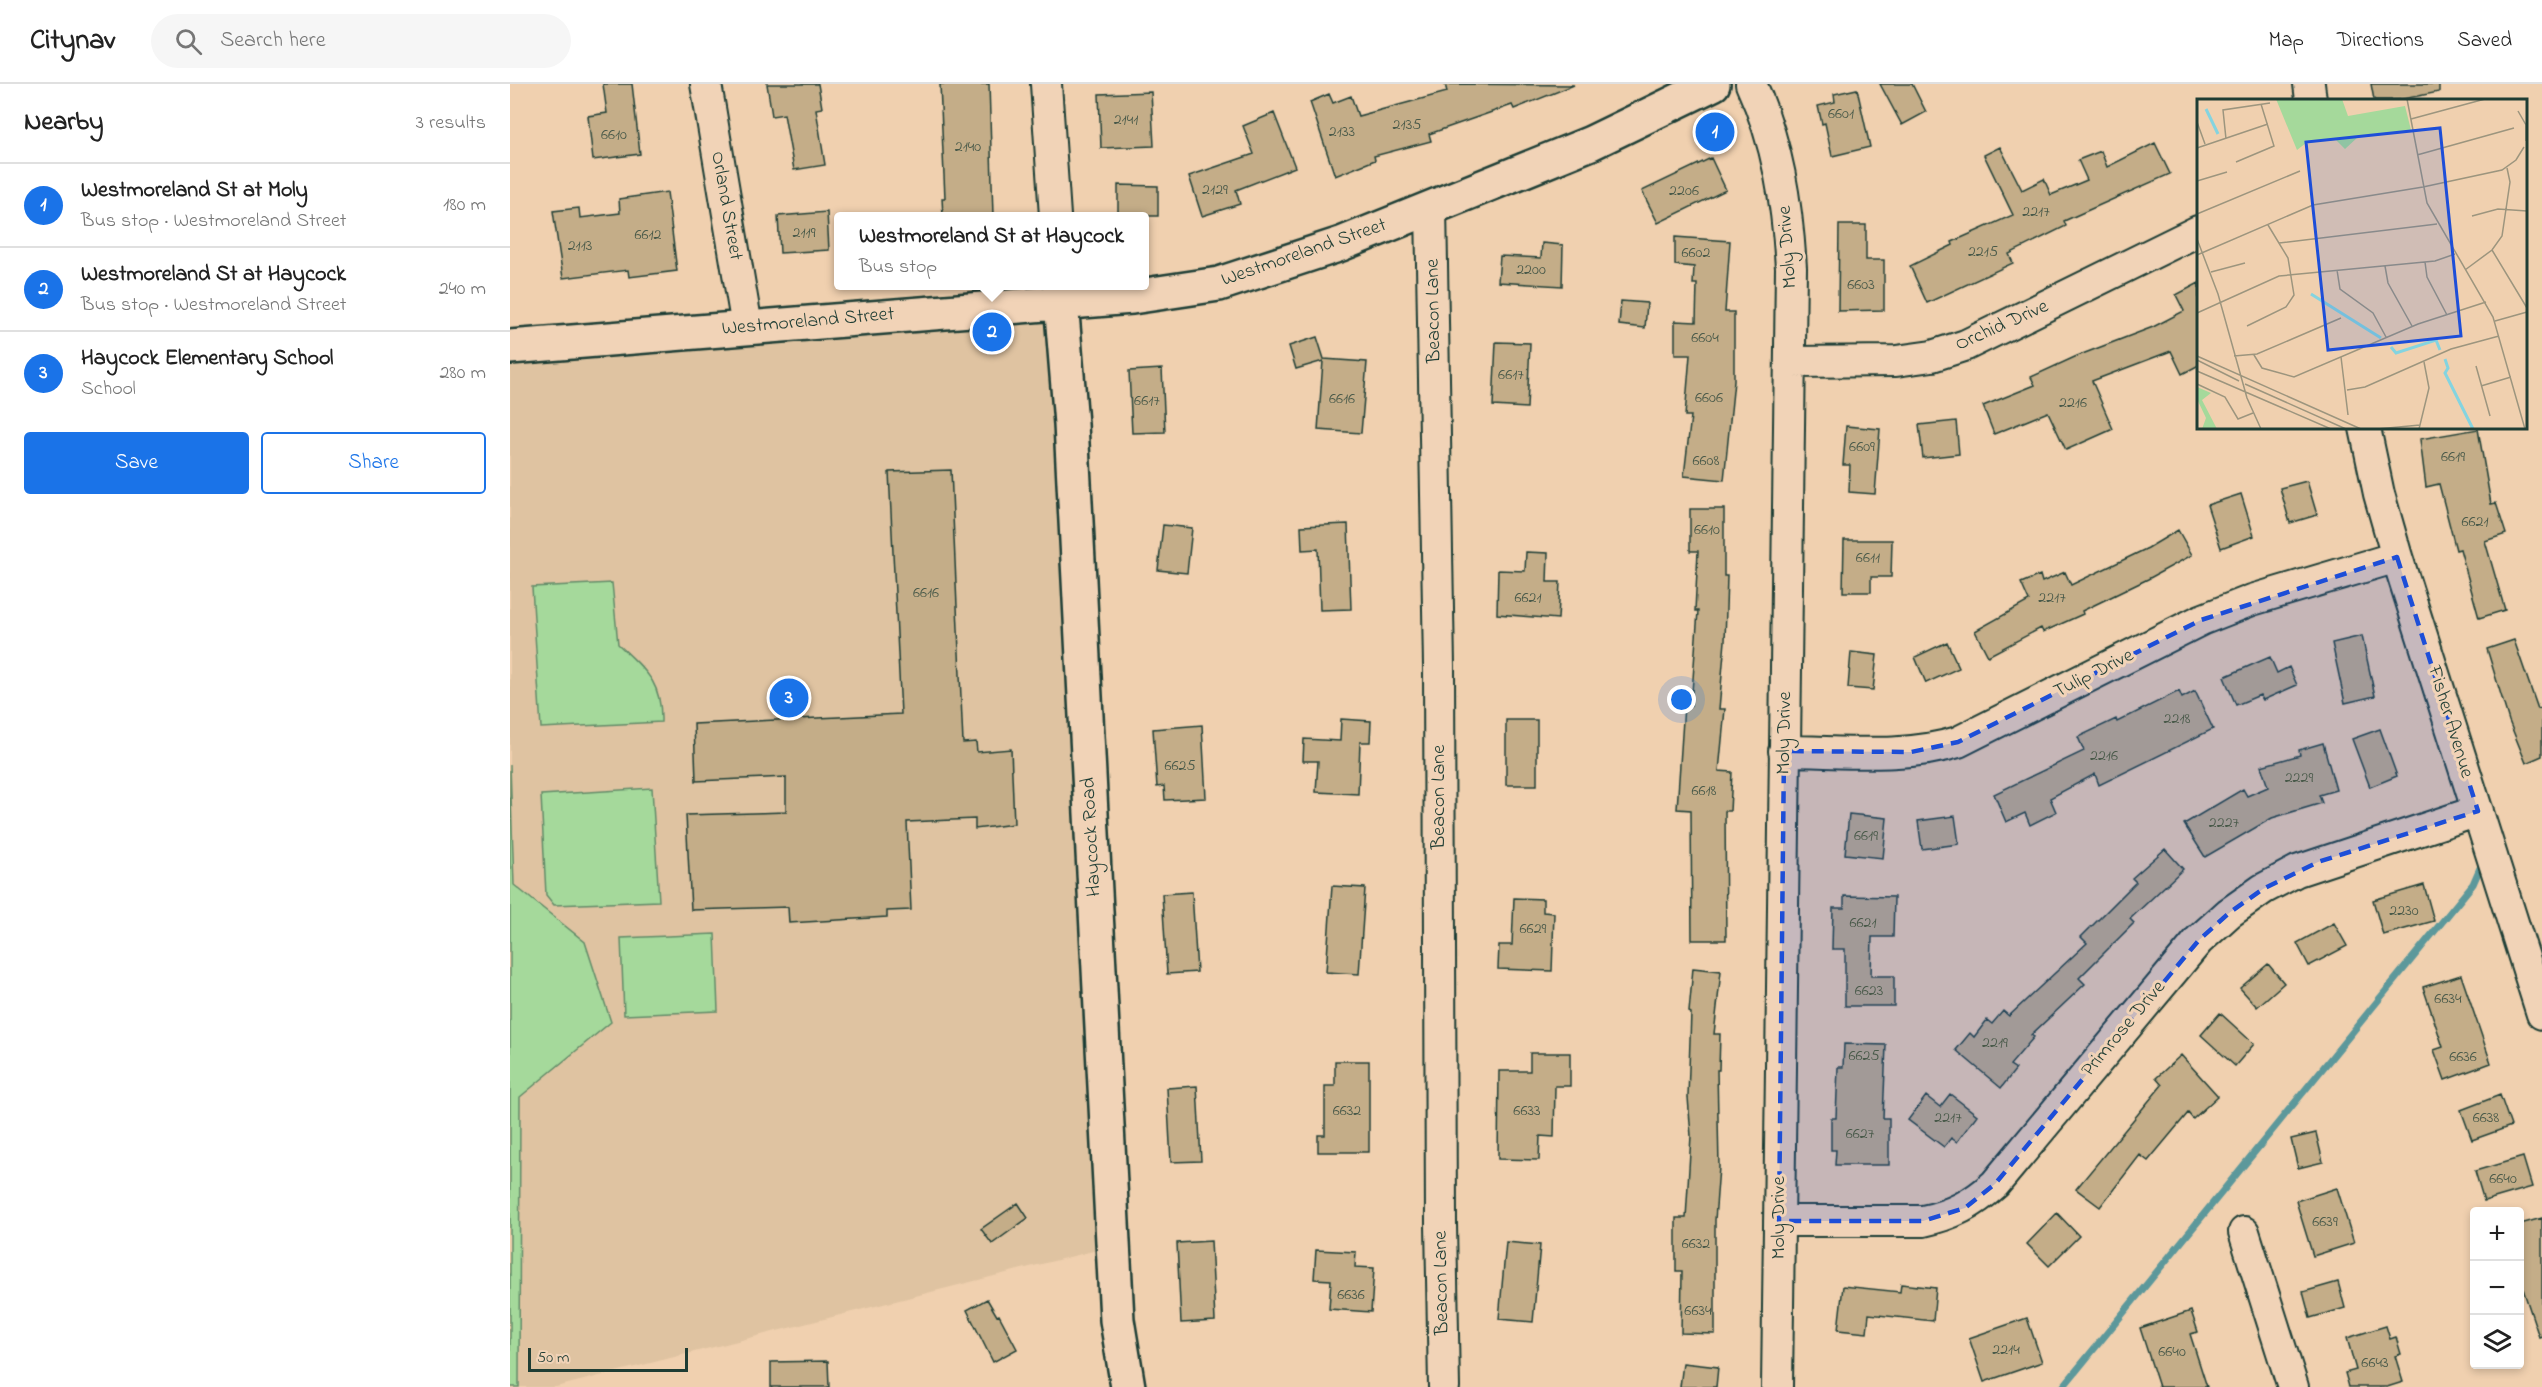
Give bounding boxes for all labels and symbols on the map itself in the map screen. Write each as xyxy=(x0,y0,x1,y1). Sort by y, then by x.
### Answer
inset map xyxy=(2197,99,2527,429)
house number: 6601 xyxy=(1828,102,1854,126)
house number: 2141 xyxy=(1114,108,1138,132)
pin: 1 xyxy=(1696,110,1734,154)
house number: 2135 xyxy=(1393,113,1421,137)
house number: 2133 xyxy=(1329,120,1355,144)
house number: 6610 xyxy=(601,123,627,147)
house number: 2140 xyxy=(955,135,981,159)
street label: Orland Street xyxy=(702,149,750,263)
house number: 2129 xyxy=(1202,178,1228,202)
house number: 2206 xyxy=(1669,179,1699,203)
house number: 2217 xyxy=(2022,200,2050,224)
street label: Moly Drive xyxy=(1771,204,1805,290)
street label: Westmoreland Street xyxy=(1217,211,1391,295)
house number: 2119 xyxy=(793,221,816,245)
house number: 6612 xyxy=(634,223,662,247)
house number: 2113 xyxy=(568,234,592,258)
house number: 2215 xyxy=(1968,240,1998,264)
house number: 6602 xyxy=(1682,241,1711,265)
house number: 2200 xyxy=(1516,258,1546,282)
street label: Beacon Lane xyxy=(1419,259,1449,364)
house number: 6603 xyxy=(1847,273,1875,297)
street label: Orchid Drive xyxy=(1951,293,2053,359)
street label: Westmoreland Street xyxy=(721,300,896,344)
pin: 2 xyxy=(972,310,1012,354)
house number: 6604 xyxy=(1691,326,1719,350)
house number: 6617 xyxy=(1498,363,1524,387)
house number: 6606 xyxy=(1695,386,1723,410)
house number: 6616 xyxy=(1329,387,1355,411)
house number: 6617 xyxy=(1134,389,1160,413)
house number: 2216 xyxy=(2059,391,2087,415)
house number: 6609 xyxy=(1849,435,1875,459)
house number: 6619 xyxy=(2441,445,2465,469)
house number: 6608 xyxy=(1693,449,1720,473)
house number: 6621 xyxy=(2461,510,2489,534)
house number: 6610 xyxy=(1694,518,1720,542)
house number: 6611 xyxy=(1856,546,1880,570)
house number: 6616 xyxy=(913,581,939,605)
house number: 6621 xyxy=(1514,586,1542,610)
house number: 2217 xyxy=(2038,586,2066,610)
street label: Tulip Drive xyxy=(2049,641,2139,706)
street label: Fisher Avenue xyxy=(2419,661,2481,782)
pin: 3 xyxy=(770,676,808,720)
your location xyxy=(1667,685,1696,714)
street label: Moly Drive xyxy=(1770,691,1800,775)
house number: 2218 xyxy=(2164,707,2191,731)
house number: 2216 xyxy=(2090,744,2118,768)
street label: Beacon Lane xyxy=(1425,745,1454,850)
house number: 6625 xyxy=(1164,754,1196,778)
house number: 2229 xyxy=(2285,766,2314,790)
street label: Haycock Road xyxy=(1074,777,1110,897)
house number: 6618 xyxy=(1691,779,1717,803)
house number: 2227 xyxy=(2209,811,2240,835)
house number: 6619 xyxy=(1854,824,1878,848)
house number: 2230 xyxy=(2389,899,2419,923)
house number: 6621 xyxy=(1849,911,1877,935)
house number: 6629 xyxy=(1520,917,1547,941)
street label: Primrose Drive xyxy=(2075,974,2173,1084)
house number: 6623 xyxy=(1855,979,1883,1003)
house number: 6634 xyxy=(2434,987,2462,1011)
house number: 2219 xyxy=(1982,1031,2008,1055)
house number: 6625 xyxy=(1848,1044,1880,1068)
house number: 6636 xyxy=(2449,1045,2477,1069)
house number: 6632 xyxy=(1333,1099,1361,1123)
house number: 6633 xyxy=(1513,1099,1541,1123)
house number: 2217 xyxy=(1934,1106,1962,1130)
house number: 6638 xyxy=(2473,1106,2499,1130)
house number: 6627 xyxy=(1846,1122,1875,1146)
house number: 6640 xyxy=(2489,1167,2517,1191)
street label: Moly Drive xyxy=(1765,1176,1794,1260)
house number: 6639 xyxy=(2312,1210,2338,1234)
street label: Beacon Lane xyxy=(1427,1231,1457,1336)
house number: 6632 xyxy=(1682,1232,1710,1256)
house number: 6636 xyxy=(1337,1283,1365,1307)
house number: 6634 xyxy=(1684,1299,1712,1323)
house number: 2214 xyxy=(1992,1338,2020,1362)
house number: 6640 xyxy=(2158,1340,2186,1364)
scale bar xyxy=(528,1345,688,1372)
house number: 6643 xyxy=(2361,1351,2389,1375)

